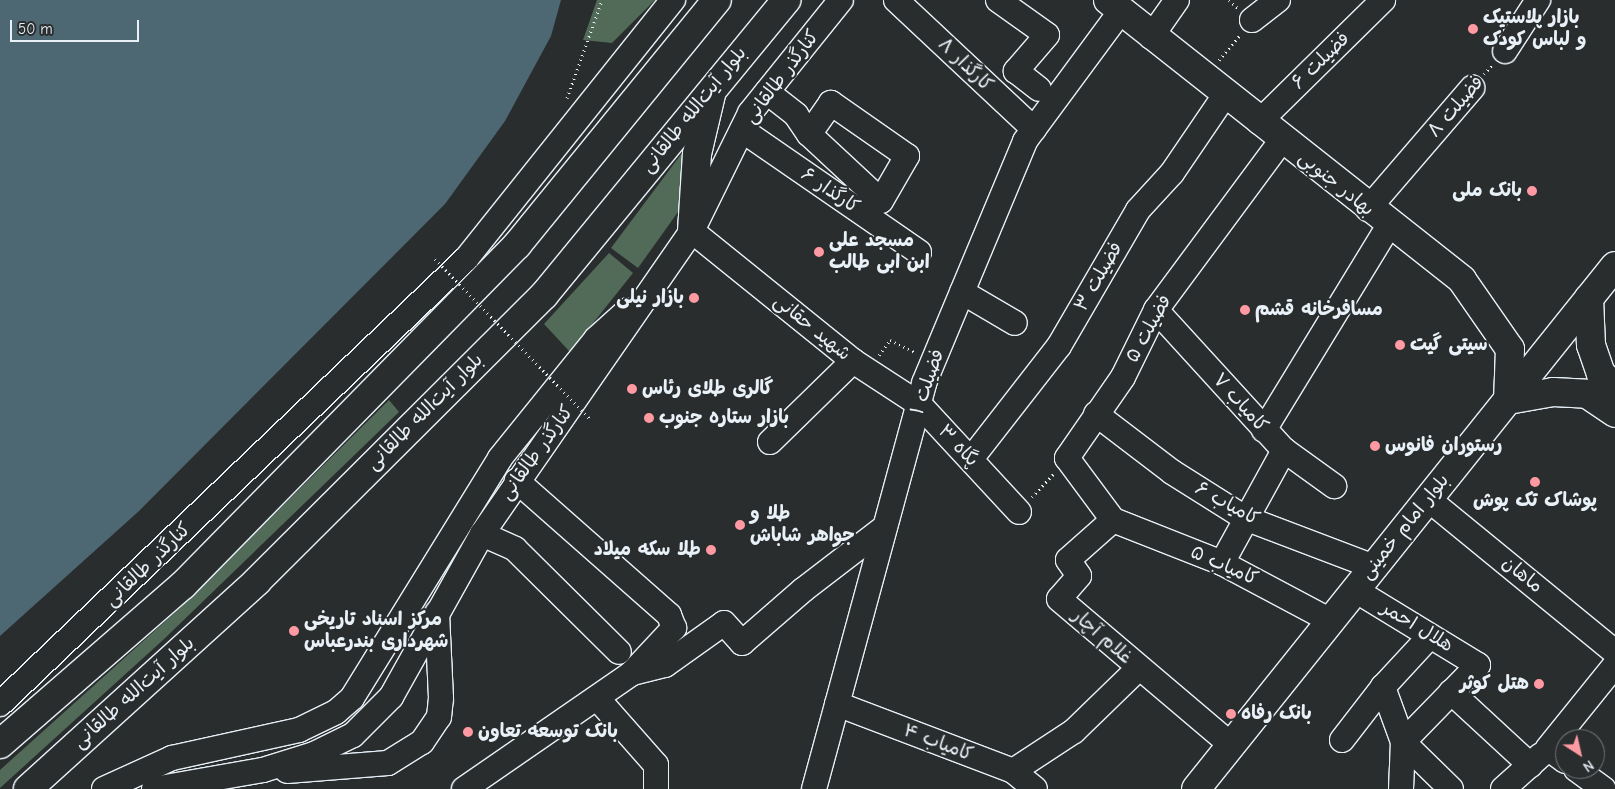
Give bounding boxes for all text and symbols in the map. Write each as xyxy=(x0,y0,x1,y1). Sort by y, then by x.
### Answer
place label: بازار پلاستیک و لباس کودک xyxy=(1483,7,1586,51)
scale bar xyxy=(12,10,141,42)
text: 50 m xyxy=(18,20,53,38)
marker: بازار پلاستیک و لباس کودک xyxy=(1467,23,1479,35)
street label: کنارگذر طالقانی xyxy=(739,26,825,128)
street label: فضیلت ۶ xyxy=(1287,28,1355,94)
street label: کارگذار ۸ xyxy=(933,33,997,97)
street label: بلوار آیت‌الله طالقانی xyxy=(636,42,752,178)
street label: فضیلت ۸ xyxy=(1423,72,1489,142)
street label: بهادر جنوبی xyxy=(1294,147,1378,221)
street label: کارگذار ۶ xyxy=(796,163,864,219)
place label: بانک ملی xyxy=(1452,180,1522,202)
marker: بانک ملی xyxy=(1526,185,1538,197)
place label: مسجد علی ابن ابی طالب xyxy=(829,230,930,274)
street label: فضیلت ۳ xyxy=(1070,238,1128,316)
marker: مسجد علی ابن ابی طالب xyxy=(813,246,825,258)
place label: بازار نیلی xyxy=(616,287,684,309)
street label: شهید حقانی xyxy=(769,290,855,366)
street label: فضیلت ۵ xyxy=(1121,291,1177,367)
marker: بازار نیلی xyxy=(688,292,700,304)
place label: مسافرخانه قشم xyxy=(1255,299,1383,321)
marker: مسافرخانه قشم xyxy=(1239,304,1251,316)
place label: سیتی گیت xyxy=(1410,334,1488,356)
marker: سیتی گیت xyxy=(1394,339,1406,351)
street label: فضیلت ۱ xyxy=(906,346,950,418)
street label: بلوار آیت‌الله طالقانی xyxy=(362,349,488,475)
street label: کامیاب ۷ xyxy=(1207,369,1273,437)
place label: گالری طلای رئاس xyxy=(642,378,773,400)
marker: گالری طلای رئاس xyxy=(626,383,638,395)
street label: کنارگذر طالقانی xyxy=(495,401,579,505)
place label: بازار ستاره جنوب xyxy=(659,407,789,429)
marker: بازار ستاره جنوب xyxy=(643,412,655,424)
street label: پگاه ۳ xyxy=(933,420,983,472)
place label: رستوران فانوس xyxy=(1385,435,1502,457)
marker: رستوران فانوس xyxy=(1369,440,1381,452)
street label: بلوار امام خمینی xyxy=(1356,470,1454,584)
marker: پوشاک تک پوش xyxy=(1529,476,1541,488)
street label: کامیاب ۶ xyxy=(1191,477,1263,531)
place label: پوشاک تک پوش xyxy=(1473,490,1597,512)
place label: طلا و جواهر شاباش xyxy=(750,503,855,547)
street label: کنارگذر طالقانی xyxy=(100,518,196,612)
marker: طلا و جواهر شاباش xyxy=(734,519,746,531)
place label: طلا سکه میلاد xyxy=(594,539,701,561)
street label: کامیاب ۵ xyxy=(1187,541,1261,591)
marker: طلا سکه میلاد xyxy=(705,544,717,556)
street label: ماهان xyxy=(1497,552,1547,598)
street label: هلال احمر xyxy=(1377,597,1457,657)
street label: غلام آچار xyxy=(1067,605,1137,669)
place label: مرکز اسناد تاریخی شهرداری بندرعباس xyxy=(304,609,448,653)
marker: مرکز اسناد تاریخی شهرداری بندرعباس xyxy=(288,625,300,637)
street label: بلوار آیت‌الله طالقانی xyxy=(68,632,200,754)
place label: هتل کوثر xyxy=(1460,673,1529,695)
marker: هتل کوثر xyxy=(1533,678,1545,690)
place label: بانک رفاه xyxy=(1241,703,1312,725)
marker: بانک رفاه xyxy=(1225,708,1237,720)
street label: کامیاب ۴ xyxy=(900,719,976,767)
place label: بانک توسعه تعاون xyxy=(478,721,618,743)
marker: بانک توسعه تعاون xyxy=(462,726,474,738)
north arrow xyxy=(1555,729,1605,779)
text: N xyxy=(1580,756,1597,775)

